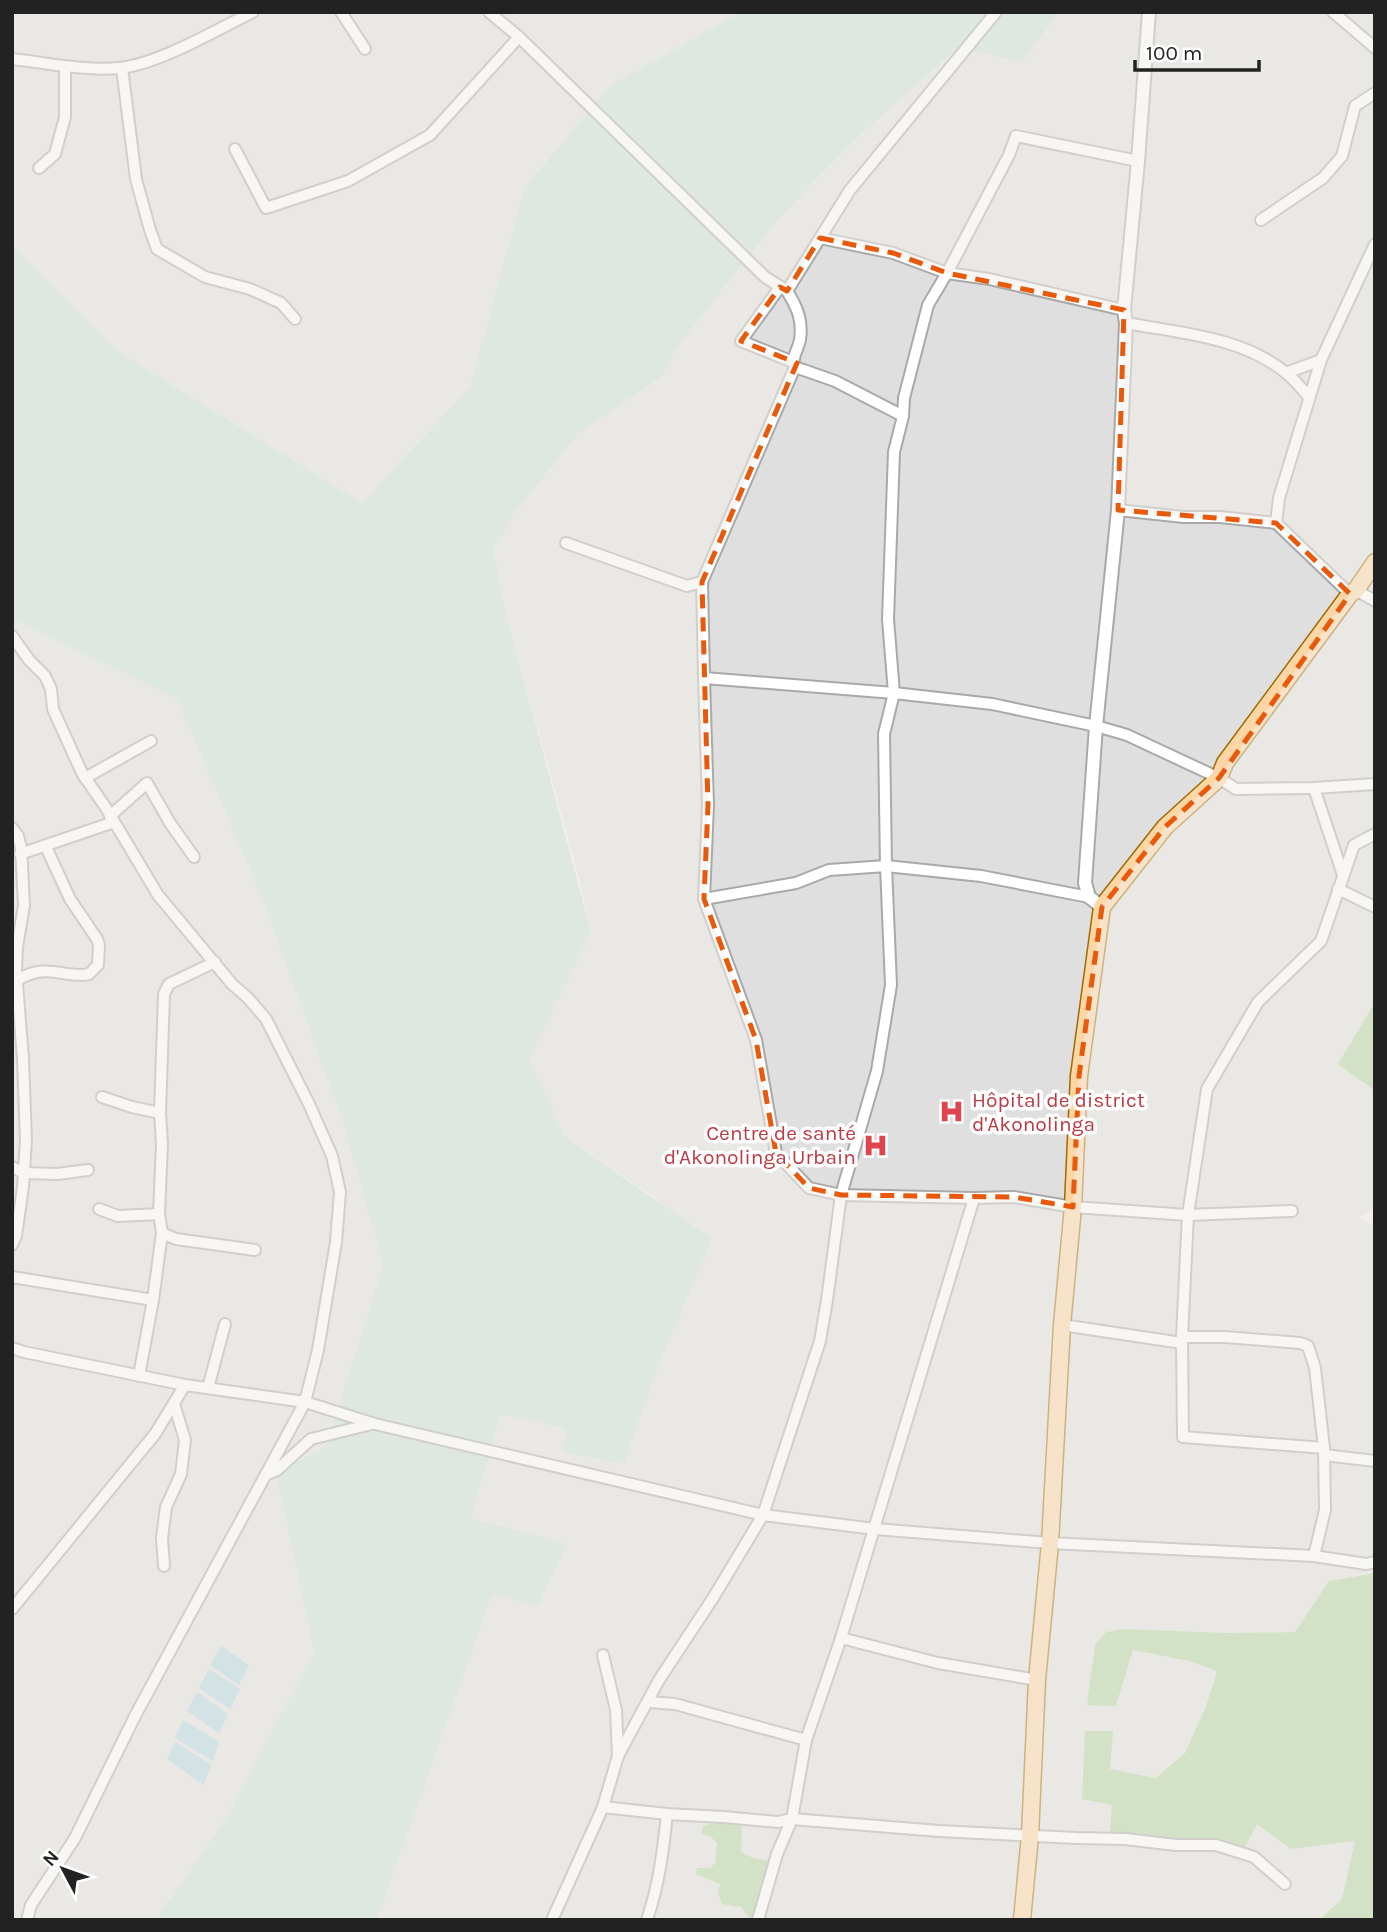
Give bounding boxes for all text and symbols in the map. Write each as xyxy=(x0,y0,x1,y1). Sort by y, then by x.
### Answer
scale bar xyxy=(1135,28,1259,72)
text: 100 m xyxy=(1146,41,1203,65)
place label: Hôpital de district d'Akonolinga xyxy=(972,1088,1145,1136)
hospital icon: Hôpital de district d'Akonolinga xyxy=(938,1098,966,1126)
place label: Centre de santé d'Akonolinga Urbain xyxy=(664,1121,856,1169)
hospital icon: Centre de santé d'Akonolinga Urbain xyxy=(862,1131,890,1159)
north arrow xyxy=(28,1834,98,1904)
text: N xyxy=(38,1846,64,1871)

